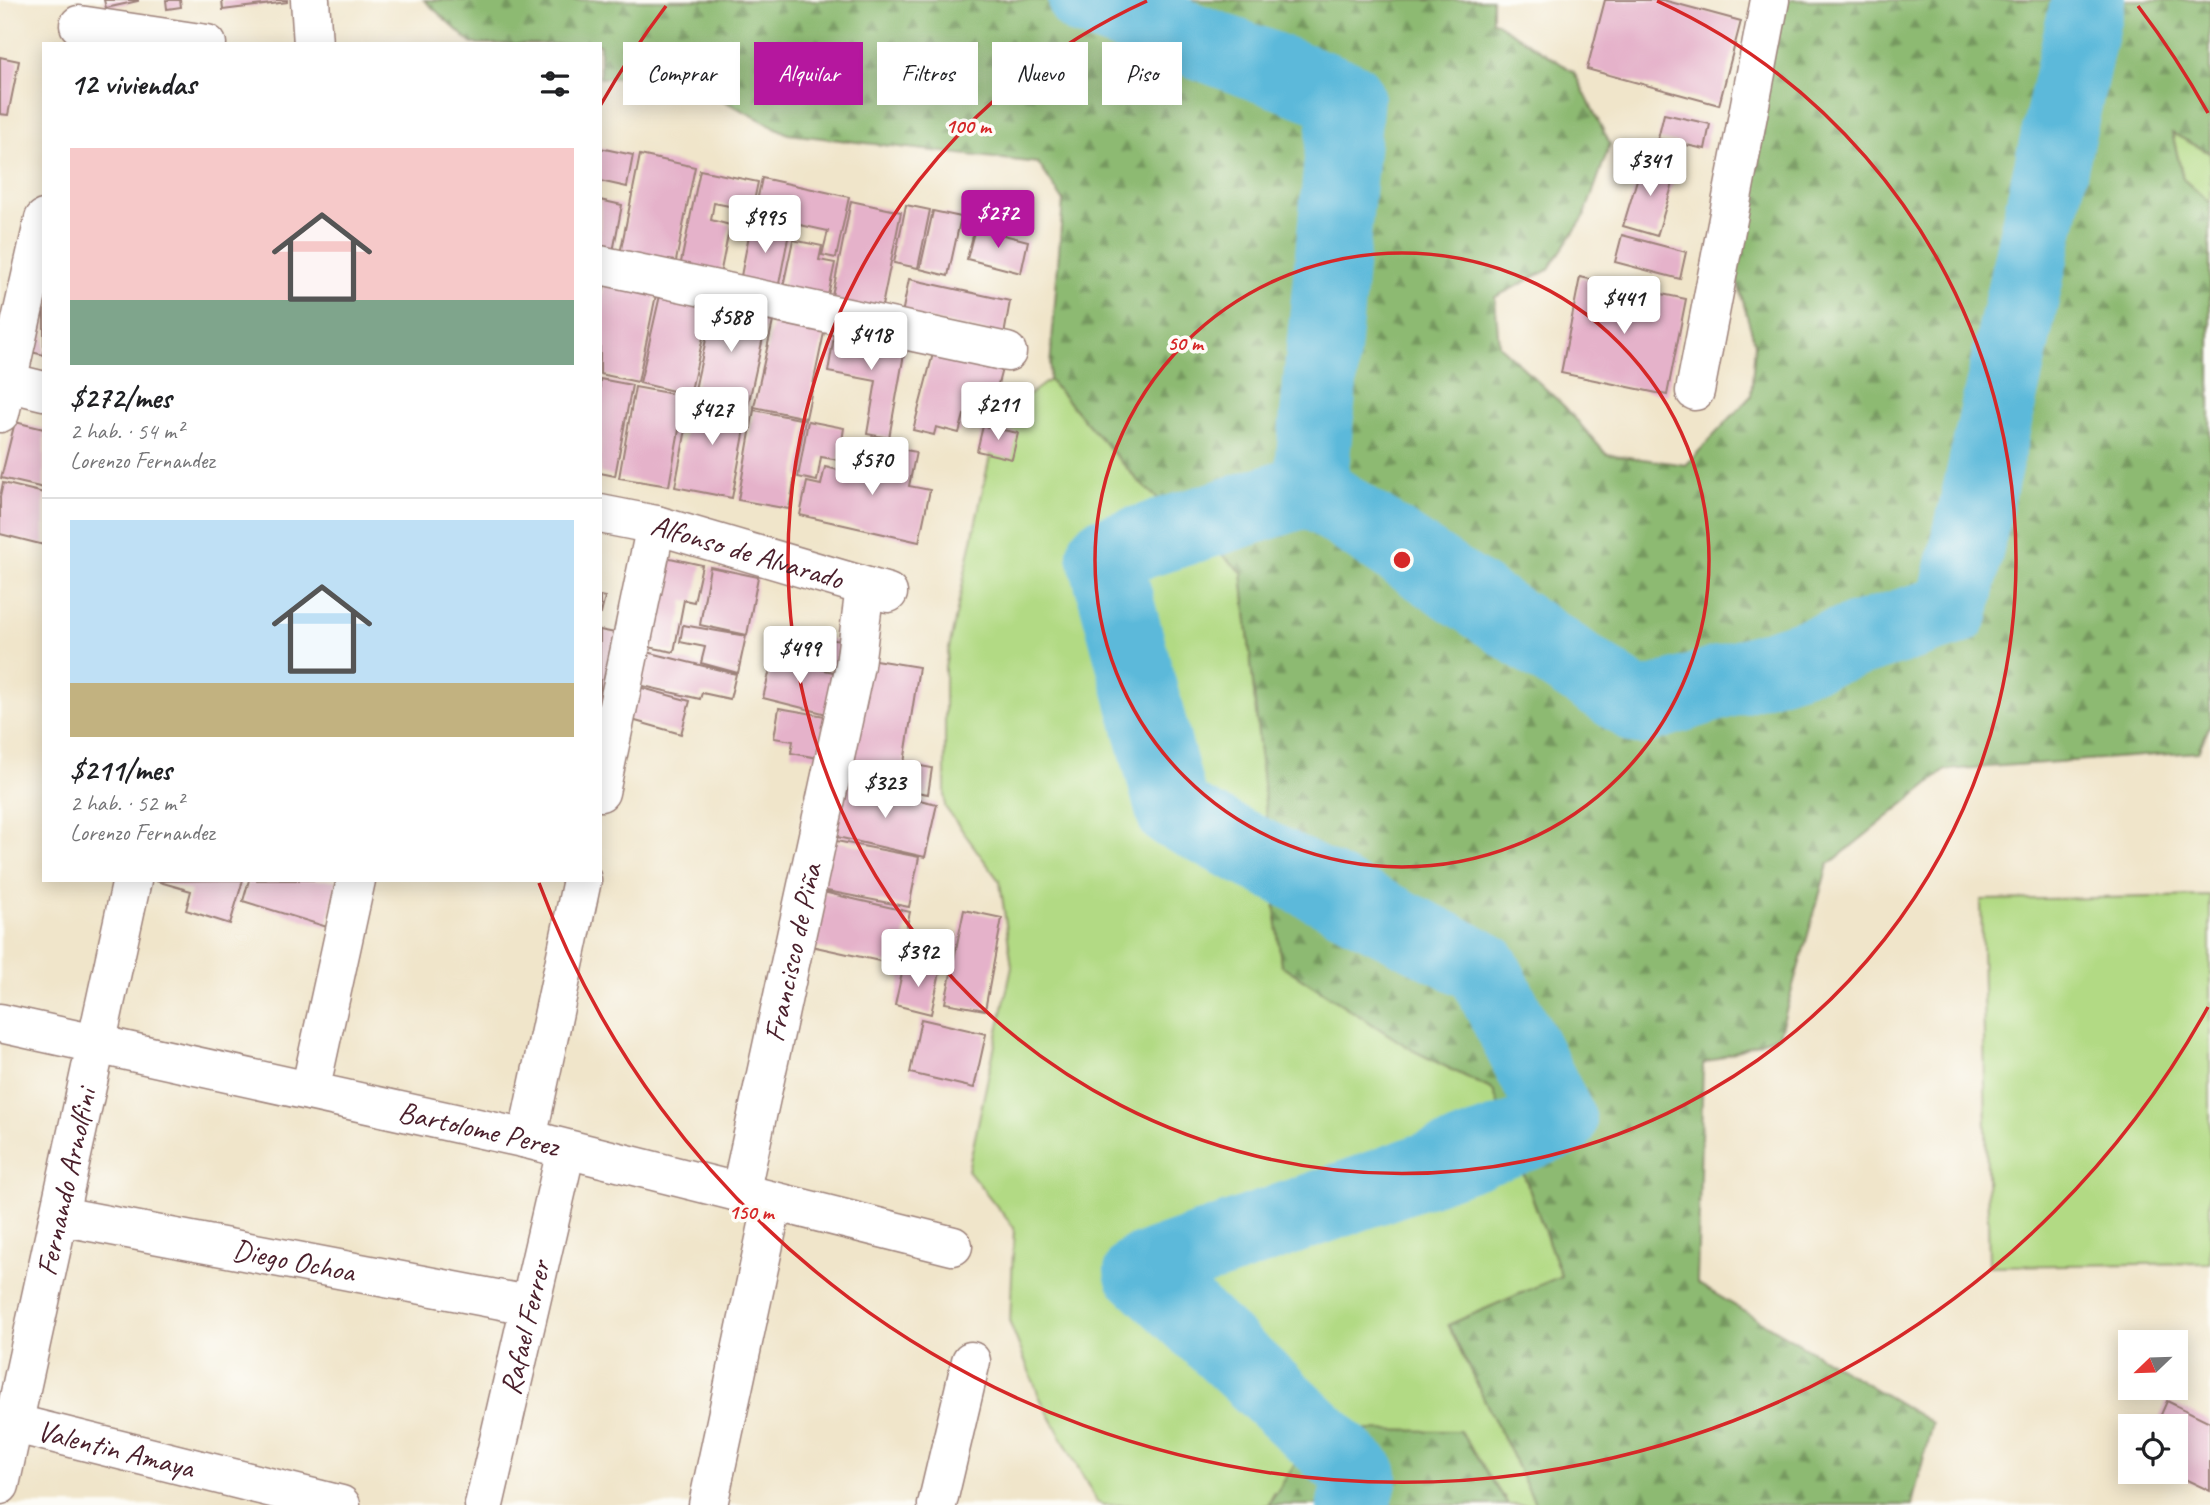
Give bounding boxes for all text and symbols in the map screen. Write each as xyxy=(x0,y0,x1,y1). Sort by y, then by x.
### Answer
chip: Comprar xyxy=(623,42,740,105)
chip: Alquilar xyxy=(754,42,863,105)
chip: Filtros xyxy=(877,42,978,105)
chip: Nuevo xyxy=(992,42,1088,105)
chip: Piso xyxy=(1102,42,1182,105)
text: 12 viviendas xyxy=(70,65,196,103)
icon: filters xyxy=(536,65,574,103)
text: 100 m xyxy=(945,113,993,139)
pin: $341 xyxy=(1609,138,1691,198)
text: $341 xyxy=(1629,146,1671,175)
pin: $272 xyxy=(957,190,1039,250)
icon: home xyxy=(259,194,385,320)
pin: $995 xyxy=(724,196,806,255)
text: $272 xyxy=(977,198,1019,227)
text: $995 xyxy=(745,203,785,232)
pin: $441 xyxy=(1583,276,1665,336)
text: $441 xyxy=(1603,284,1645,313)
pin: $588 xyxy=(690,294,772,354)
text: $588 xyxy=(710,302,752,331)
pin: $418 xyxy=(830,312,912,372)
text: $418 xyxy=(850,320,892,349)
text: 50 m xyxy=(1167,330,1205,356)
text: $272/mes xyxy=(70,379,171,417)
pin: $211 xyxy=(957,382,1039,442)
pin: $427 xyxy=(671,388,753,447)
text: $211 xyxy=(977,390,1019,419)
text: $427 xyxy=(691,395,733,424)
text: 2 hab. · 54 m² xyxy=(70,417,183,446)
pin: $570 xyxy=(831,438,913,497)
text: $570 xyxy=(852,445,892,474)
text: Lorenzo Fernandez xyxy=(70,446,215,475)
street label: Alfonso de Alvarado xyxy=(647,506,849,598)
centre of rings xyxy=(1390,548,1414,572)
icon: home xyxy=(259,566,385,692)
pin: $499 xyxy=(759,626,841,686)
text: $499 xyxy=(780,634,820,663)
text: $211/mes xyxy=(70,751,172,789)
pin: $323 xyxy=(844,760,926,820)
text: $323 xyxy=(864,768,906,797)
text: 2 hab. · 52 m² xyxy=(70,789,183,818)
text: Lorenzo Fernandez xyxy=(70,818,215,847)
street label: Francisco de Piña xyxy=(755,858,831,1045)
pin: $392 xyxy=(877,930,959,989)
text: $392 xyxy=(897,937,939,966)
street label: Fernando Arnolfini xyxy=(27,1082,106,1279)
street label: Bartolome Perez xyxy=(395,1092,564,1166)
text: 150 m xyxy=(728,1199,776,1225)
street label: Diego Ochoa xyxy=(230,1230,360,1291)
street label: Rafael Ferrer xyxy=(491,1255,559,1399)
north arrow xyxy=(2118,1330,2188,1400)
map controls xyxy=(2118,1330,2188,1484)
street label: Valentin Amaya xyxy=(34,1411,200,1487)
button: locate xyxy=(2118,1414,2188,1484)

